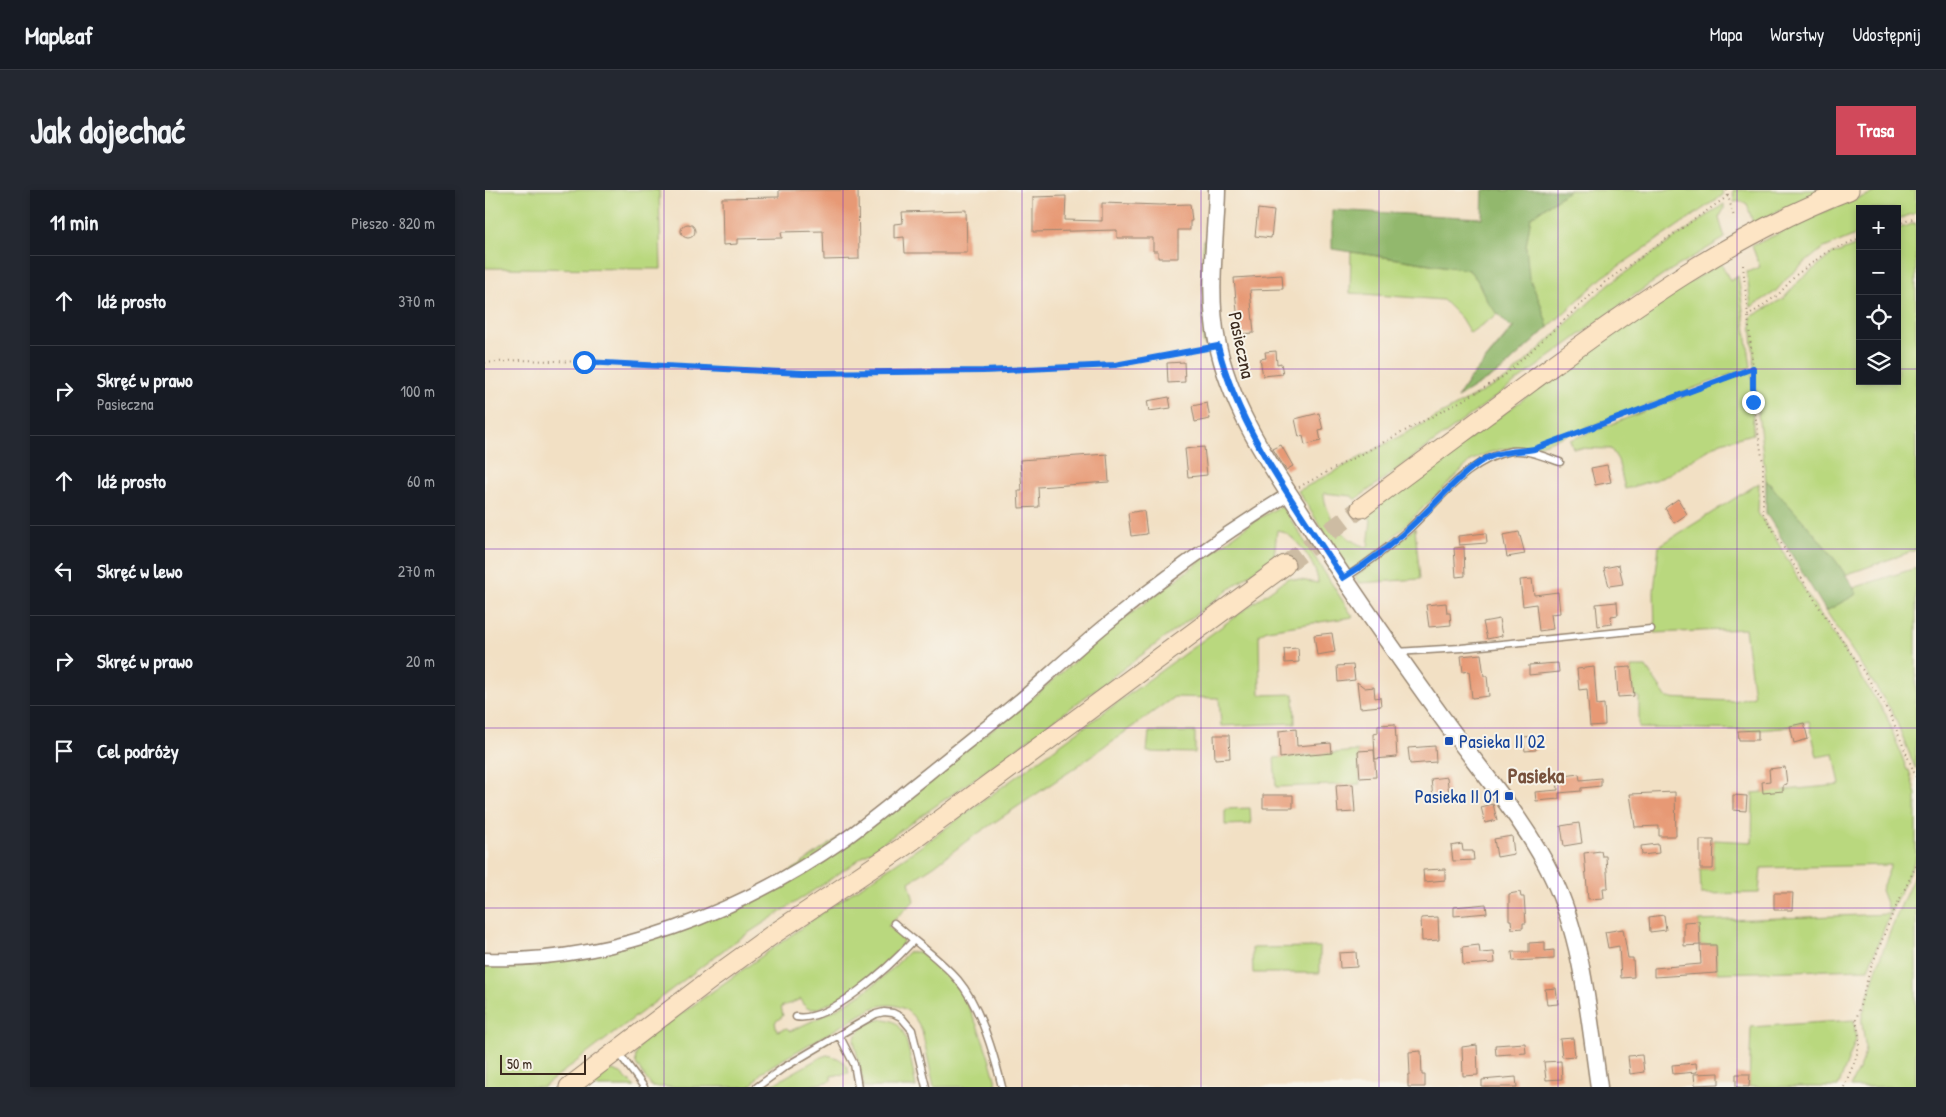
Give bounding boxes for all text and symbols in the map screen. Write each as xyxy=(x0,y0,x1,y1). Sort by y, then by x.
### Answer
text: Mapleaf xyxy=(25,19,93,51)
text: Mapa xyxy=(1710,22,1742,47)
text: Warstwy xyxy=(1770,22,1824,47)
text: Udostępnij xyxy=(1852,22,1921,47)
button: Trasa xyxy=(1836,106,1916,155)
text: Jak dojechać xyxy=(30,107,185,154)
map controls xyxy=(1856,205,1901,385)
button: + xyxy=(1856,205,1901,250)
text: 11 min xyxy=(50,208,99,237)
text: Pieszo · 820 m xyxy=(351,212,435,234)
button: − xyxy=(1856,250,1901,295)
icon: ahead xyxy=(50,287,78,315)
text: Idź prosto xyxy=(97,288,166,314)
text: 370 m xyxy=(398,290,435,312)
button: locate xyxy=(1856,295,1901,340)
street label: Pasieczna xyxy=(1222,309,1262,381)
button: layers xyxy=(1856,340,1901,385)
route start xyxy=(573,351,596,374)
text: Skręć w prawo xyxy=(97,367,193,393)
icon: right xyxy=(50,377,78,405)
text: 100 m xyxy=(400,380,435,402)
route end xyxy=(1742,391,1765,414)
text: Pasieczna xyxy=(97,393,154,415)
icon: ahead xyxy=(50,467,78,495)
text: Idź prosto xyxy=(97,468,166,494)
text: 60 m xyxy=(407,470,435,492)
icon: left xyxy=(50,557,78,585)
text: Skręć w lewo xyxy=(97,558,182,584)
text: 270 m xyxy=(398,560,435,582)
icon: right xyxy=(50,647,78,675)
text: Skręć w prawo xyxy=(97,648,193,674)
text: 20 m xyxy=(406,650,435,672)
place label: Pasieka II 02 xyxy=(1459,728,1545,754)
marker: Pasieka II 02 xyxy=(1443,735,1455,747)
icon: arrive xyxy=(50,737,78,765)
text: Cel podróży xyxy=(97,738,179,764)
district label: Pasieka xyxy=(1508,761,1565,790)
place label: Pasieka II 01 xyxy=(1415,783,1499,809)
marker: Pasieka II 01 xyxy=(1503,790,1515,802)
scale bar xyxy=(500,1052,586,1075)
text: 50 m xyxy=(507,1054,532,1073)

